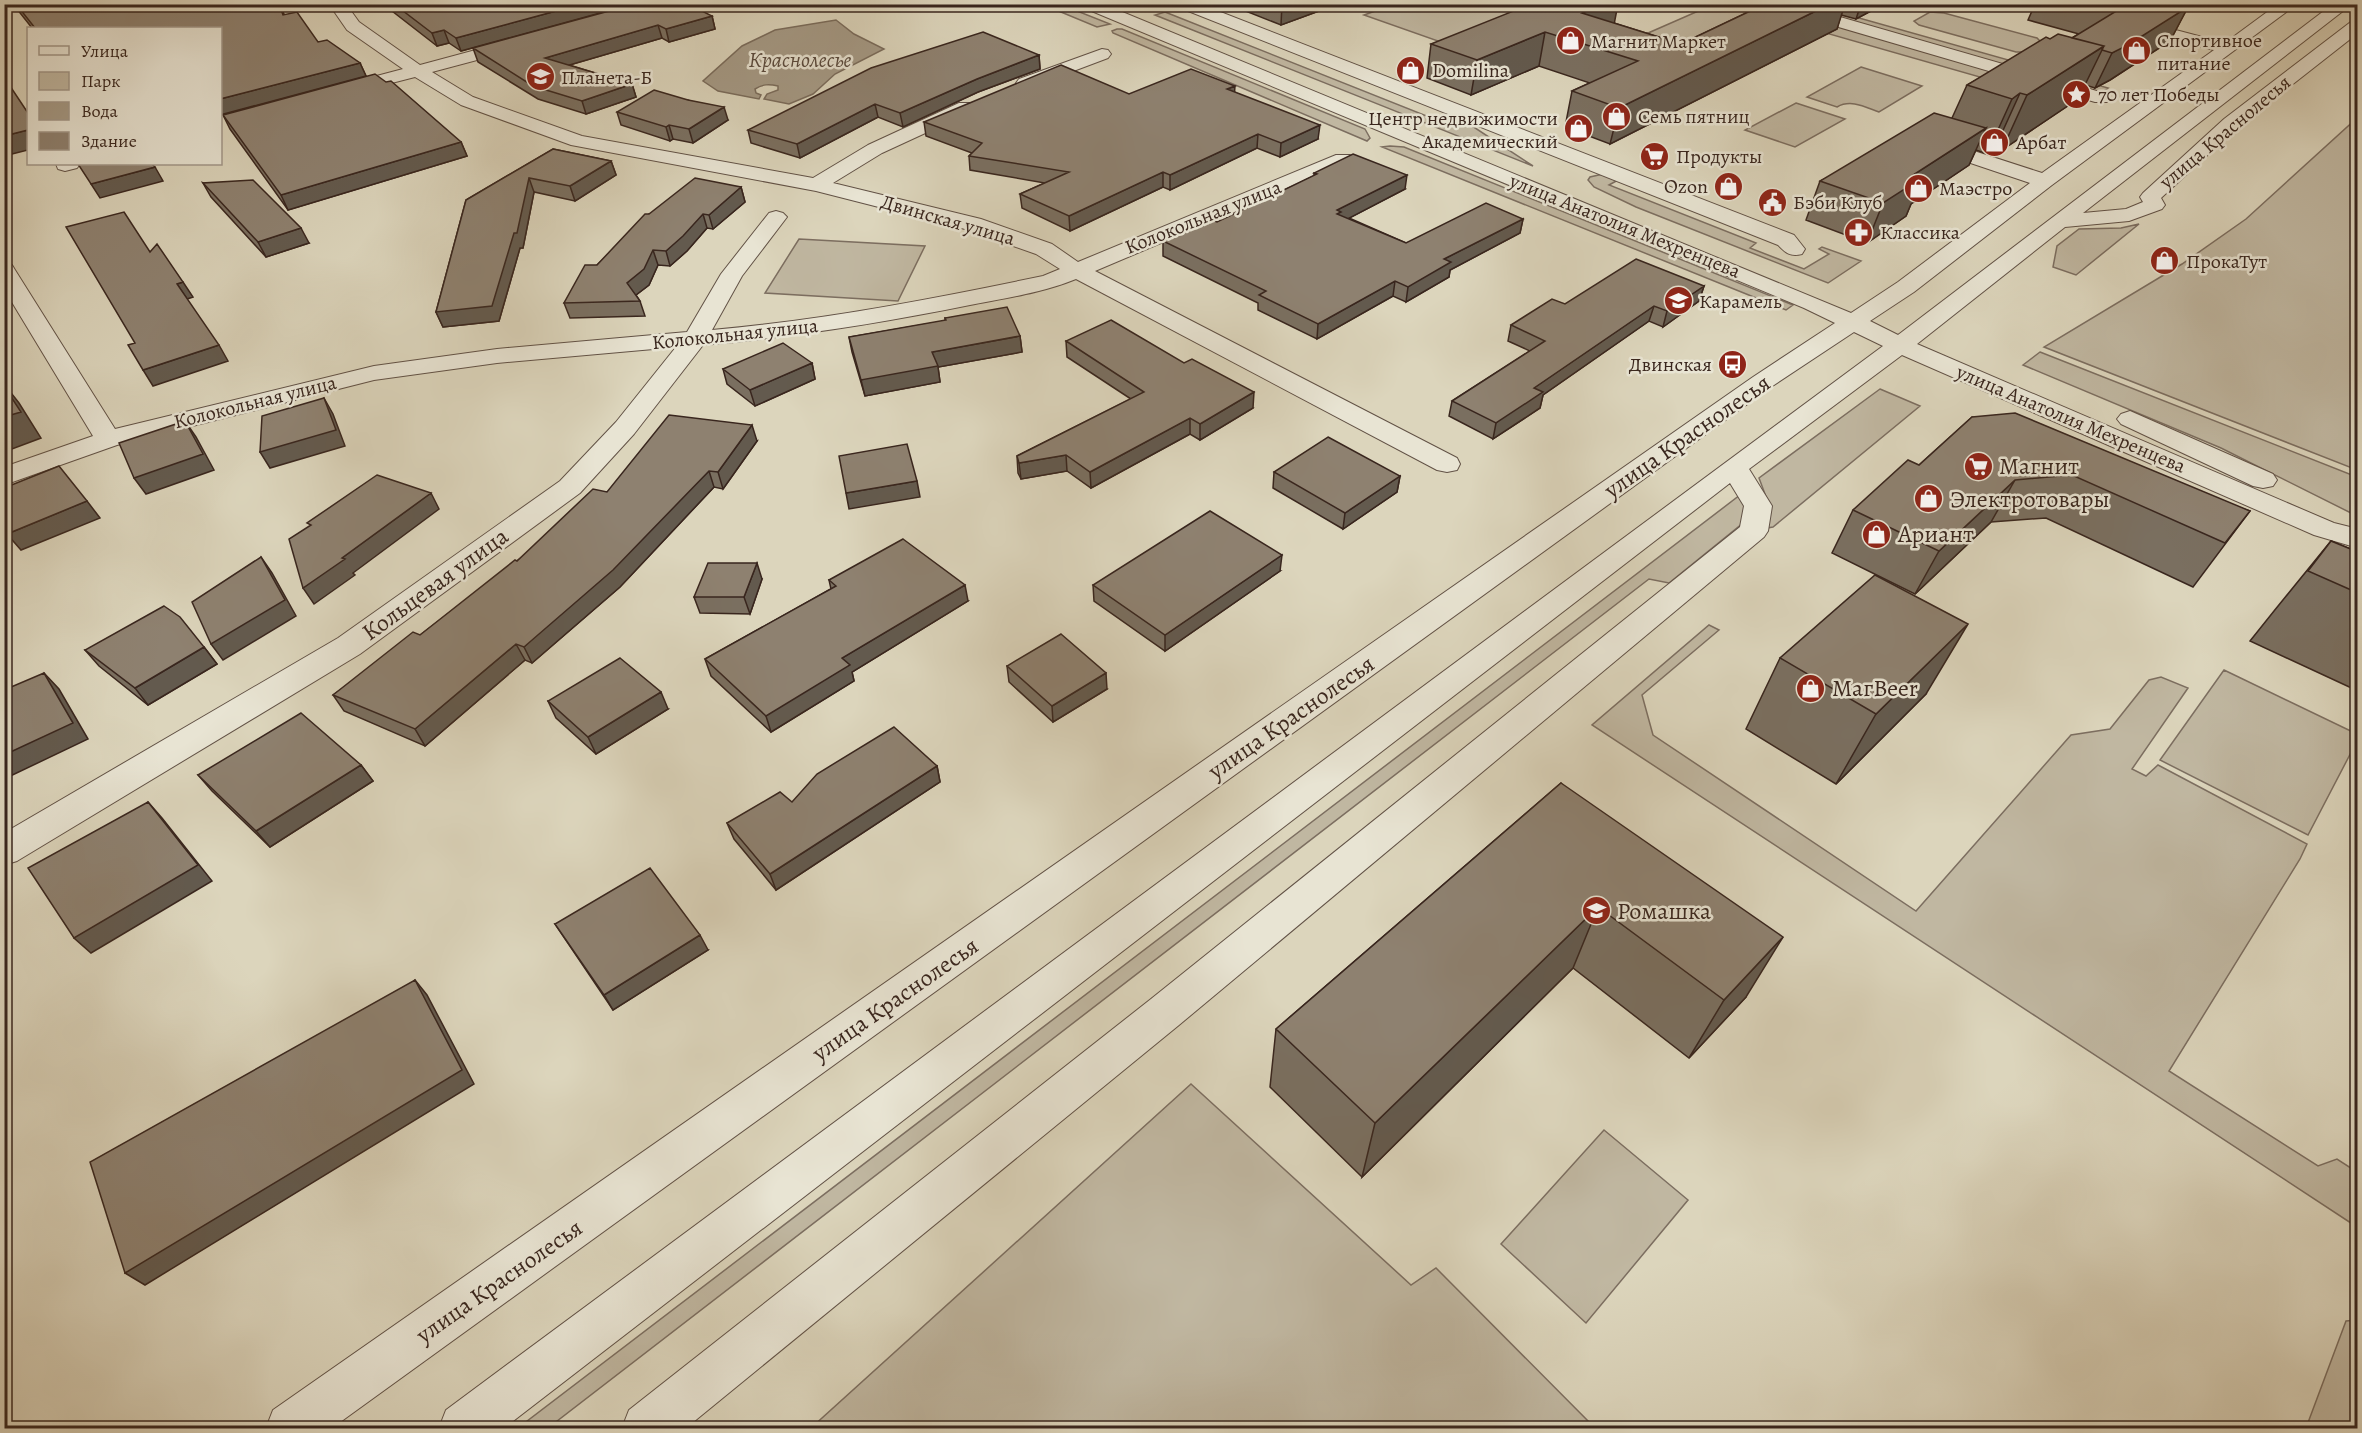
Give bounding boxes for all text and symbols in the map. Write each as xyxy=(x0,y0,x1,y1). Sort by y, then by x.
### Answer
shop icon: Магнит Маркет xyxy=(1554,25,1586,57)
legend xyxy=(27,27,222,165)
place label: Спортивное питание xyxy=(2157,27,2262,77)
place label: Магнит Маркет xyxy=(1591,28,1726,55)
shop icon: Спортивное питание xyxy=(2120,35,2152,67)
text: Улица xyxy=(81,39,129,63)
water label: Краснолесье xyxy=(748,45,852,75)
shop icon: Domilina xyxy=(1395,54,1427,86)
place label: Domilina xyxy=(1432,57,1510,84)
school or university icon: Планета-Б xyxy=(524,61,556,93)
place label: Планета-Б xyxy=(561,64,652,91)
text: Парк xyxy=(81,69,121,93)
street label: улица Краснолесья xyxy=(2153,69,2296,196)
place icon: 70 лет Победы xyxy=(2061,78,2093,110)
place label: 70 лет Победы xyxy=(2098,81,2220,108)
text: Вода xyxy=(81,99,119,123)
shop icon: Семь пятниц xyxy=(1601,100,1633,132)
place label: Семь пятниц xyxy=(1638,103,1750,130)
place label: Центр недвижимости Академический xyxy=(1368,105,1558,155)
shop icon: Центр недвижимости Академический xyxy=(1563,113,1595,145)
shop icon: Арбат xyxy=(1979,126,2011,158)
text: Здание xyxy=(81,129,137,153)
place label: Арбат xyxy=(2015,129,2067,156)
supermarket icon: Продукты xyxy=(1639,140,1671,172)
place label: Продукты xyxy=(1676,143,1762,170)
street label: улица Анатолия Мехренцева xyxy=(1505,167,1745,285)
shop icon: Ozon xyxy=(1713,170,1745,202)
shop icon: Маэстро xyxy=(1902,172,1934,204)
street label: Колокольная улица xyxy=(1121,173,1286,261)
place label: Ozon xyxy=(1664,173,1708,200)
place label: Маэстро xyxy=(1939,175,2012,202)
public building icon: Бэби Клуб xyxy=(1756,186,1788,218)
street label: Двинская улица xyxy=(878,188,1019,252)
place label: Бэби Клуб xyxy=(1793,189,1883,216)
pharmacy icon: Классика xyxy=(1843,216,1875,248)
place label: Классика xyxy=(1880,219,1961,246)
shop icon: ПрокаТут xyxy=(2149,245,2181,277)
place label: ПрокаТут xyxy=(2186,248,2267,275)
school or university icon: Карамель xyxy=(1662,285,1694,317)
place label: Карамель xyxy=(1699,288,1782,315)
street label: Колокольная улица xyxy=(651,312,820,356)
bus stop icon: Двинская xyxy=(1717,348,1749,380)
place label: Двинская xyxy=(1629,351,1712,378)
street label: улица Анатолия Мехренцева xyxy=(1951,358,2191,480)
street label: улица Краснолесья xyxy=(1597,367,1777,506)
street label: Колокольная улица xyxy=(171,369,340,435)
supermarket icon: Магнит xyxy=(1962,450,1994,482)
place label: Магнит xyxy=(1999,450,2079,482)
shop icon: Электротовары xyxy=(1913,483,1945,515)
place label: Электротовары xyxy=(1950,483,2109,515)
shop icon: Ариант xyxy=(1861,518,1893,550)
place label: Ариант xyxy=(1897,518,1974,550)
street label: Кольцевая улица xyxy=(355,520,515,648)
street label: улица Краснолесья xyxy=(1201,648,1381,787)
shop icon: МагBeer xyxy=(1795,672,1827,704)
place label: МагBeer xyxy=(1832,672,1918,704)
school or university icon: Ромашка xyxy=(1580,895,1612,927)
place label: Ромашка xyxy=(1617,895,1711,927)
street label: улица Краснолесья xyxy=(805,930,985,1069)
street label: улица Краснолесья xyxy=(409,1212,589,1351)

